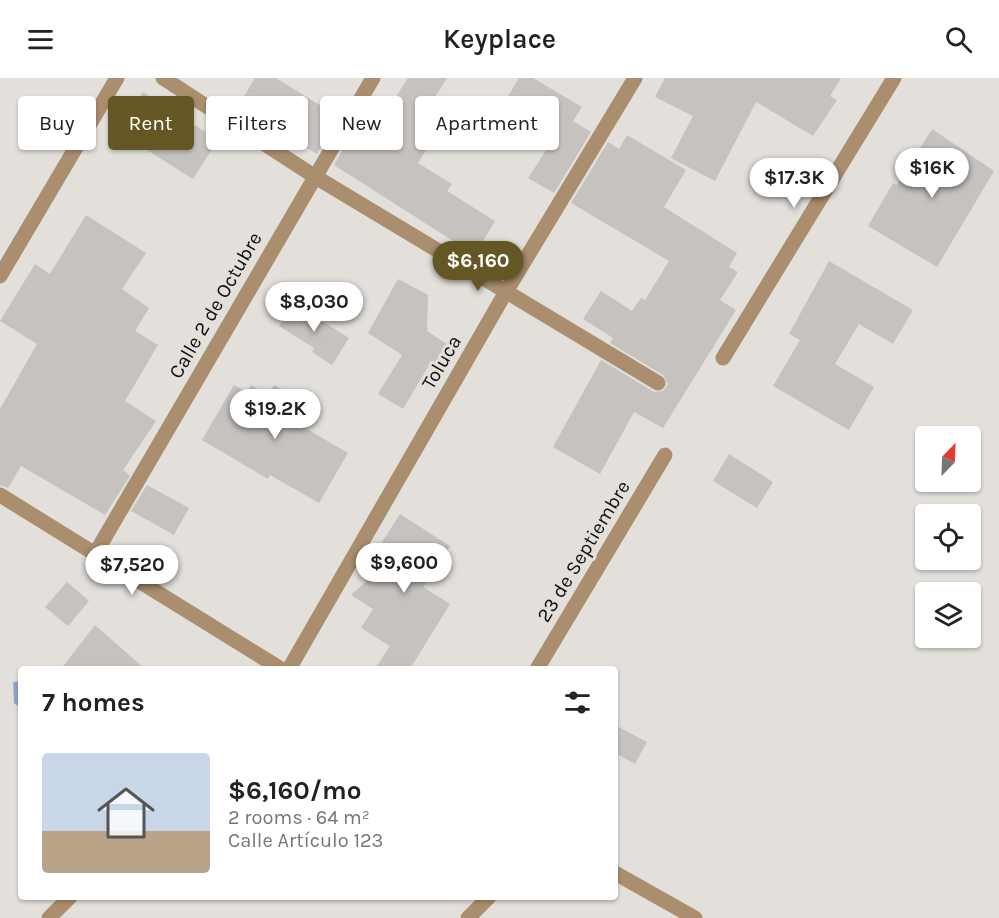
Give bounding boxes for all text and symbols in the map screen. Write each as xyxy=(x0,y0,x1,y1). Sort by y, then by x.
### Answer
icon: menu xyxy=(24,23,57,56)
text: Keyplace xyxy=(443,23,556,55)
icon: search xyxy=(942,23,975,56)
chip: Buy xyxy=(18,96,96,150)
chip: Rent xyxy=(108,96,194,150)
chip: Filters xyxy=(206,96,308,150)
chip: New xyxy=(320,96,403,150)
chip: Apartment xyxy=(415,96,559,150)
pin: $16K xyxy=(896,148,968,199)
text: $16K xyxy=(909,156,955,179)
pin: $17.3K xyxy=(745,158,843,209)
text: $17.3K xyxy=(764,166,824,189)
street label: Calle 2 de Octubre xyxy=(164,228,267,382)
pin: $6,160 xyxy=(429,241,527,292)
text: $6,160 xyxy=(447,249,509,272)
pin: $8,030 xyxy=(265,282,363,333)
text: $8,030 xyxy=(279,290,349,313)
street label: Toluca xyxy=(417,331,466,393)
pin: $19.2K xyxy=(226,389,324,440)
text: $19.2K xyxy=(244,397,306,420)
north arrow xyxy=(915,426,981,492)
map controls xyxy=(915,426,981,648)
street label: 23 de Septiembre xyxy=(532,476,635,626)
button: locate xyxy=(915,504,981,570)
pin: $9,600 xyxy=(355,543,453,594)
pin: $7,520 xyxy=(83,545,181,596)
text: $9,600 xyxy=(370,551,438,574)
text: $7,520 xyxy=(99,553,165,576)
button: layers xyxy=(915,582,981,648)
icon: filters xyxy=(561,686,594,719)
text: 7 homes xyxy=(42,687,145,718)
text: $6,160/mo xyxy=(228,775,361,806)
icon: home xyxy=(90,777,162,849)
text: 2 rooms · 64 m² xyxy=(228,806,370,829)
text: Calle Artículo 123 xyxy=(228,829,383,852)

